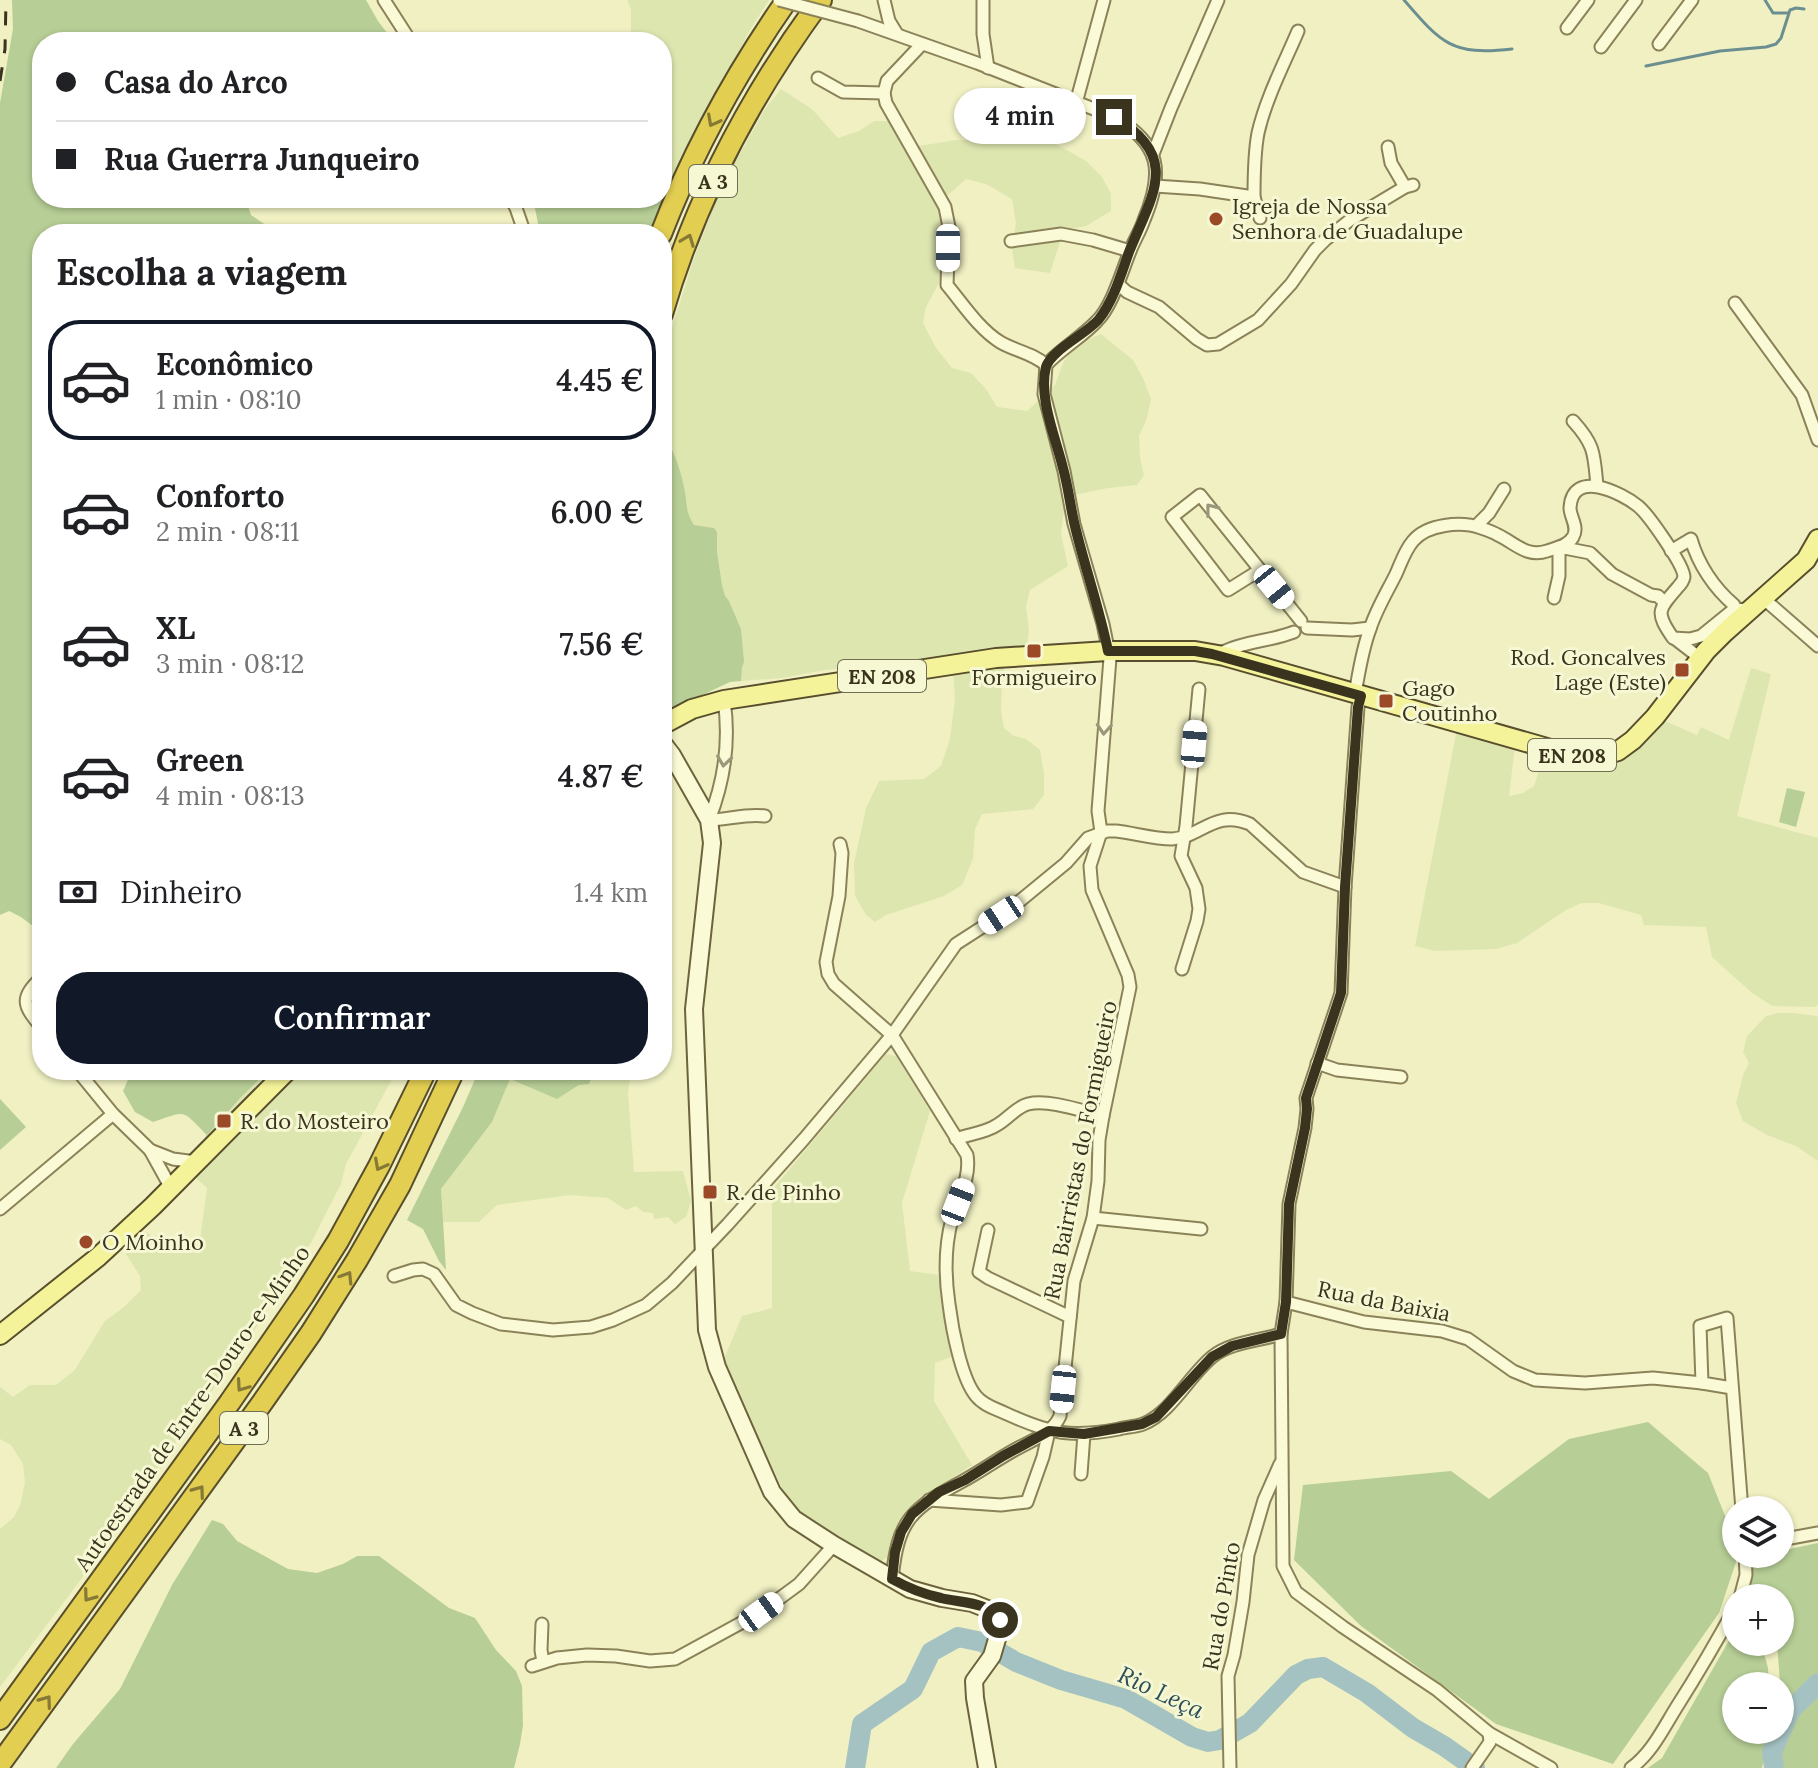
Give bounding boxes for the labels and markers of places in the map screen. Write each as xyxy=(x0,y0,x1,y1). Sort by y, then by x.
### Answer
place label: Igreja de Nossa Senhora de Guadalupe xyxy=(1232,192,1463,245)
marker: Igreja de Nossa Senhora de Guadalupe xyxy=(1207,210,1225,228)
marker: Formigueiro xyxy=(1025,642,1043,660)
place label: Rod. Goncalves Lage (Este) xyxy=(1510,643,1666,696)
marker: Rod. Goncalves Lage (Este) xyxy=(1673,661,1691,679)
place label: Formigueiro xyxy=(971,663,1097,691)
place label: Gago Coutinho xyxy=(1402,674,1497,727)
marker: Gago Coutinho xyxy=(1377,692,1395,710)
place label: R. do Mosteiro xyxy=(240,1107,389,1135)
marker: R. do Mosteiro xyxy=(215,1112,233,1130)
place label: R. de Pinho xyxy=(726,1178,841,1206)
marker: R. de Pinho xyxy=(701,1183,719,1201)
place label: O Moinho xyxy=(102,1228,204,1256)
marker: O Moinho xyxy=(77,1233,95,1251)

